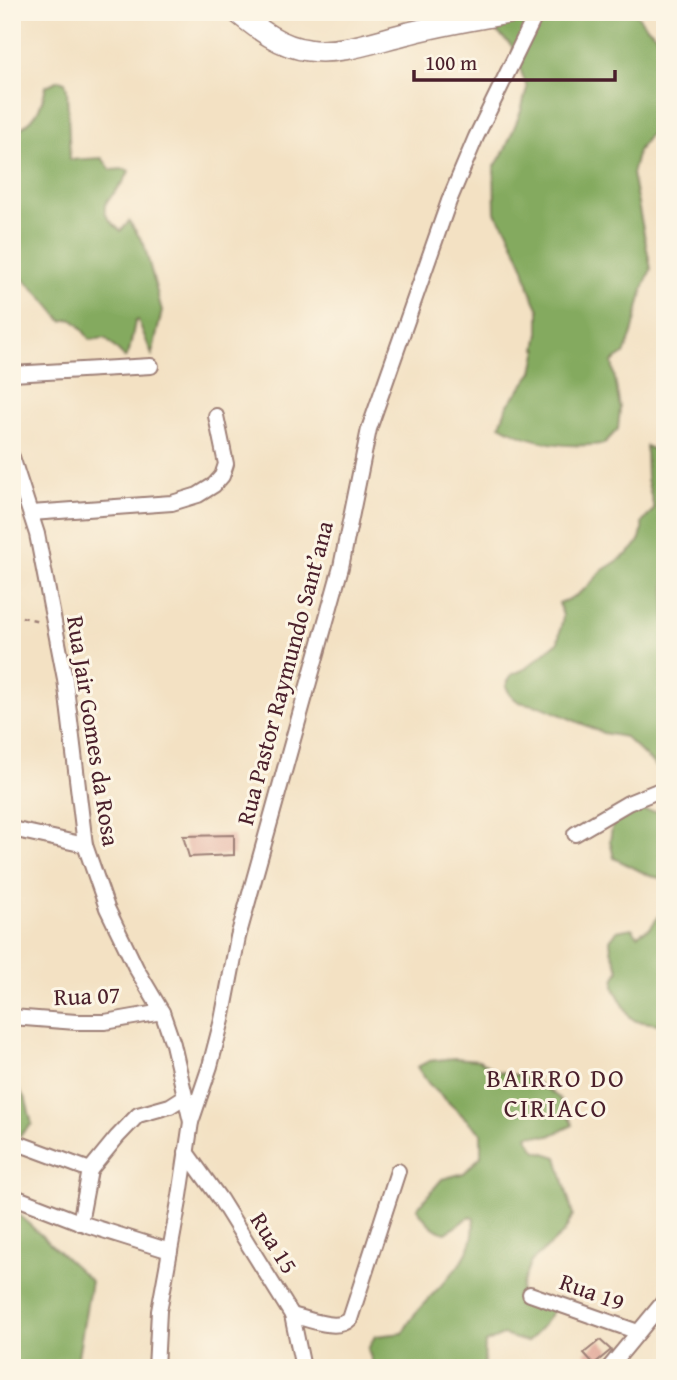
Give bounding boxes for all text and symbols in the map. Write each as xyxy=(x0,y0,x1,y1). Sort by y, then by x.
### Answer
scale bar xyxy=(414,38,616,82)
text: 100 m xyxy=(425,47,477,78)
street label: Rua Pastor Raymundo Sant’ana xyxy=(227,516,342,829)
street label: Rua Jair Gomes da Rosa xyxy=(58,613,129,849)
street label: Rua 07 xyxy=(53,977,121,1014)
district label: BAIRRO DO CIRIACO xyxy=(486,1058,626,1127)
street label: Rua 15 xyxy=(242,1205,307,1280)
street label: Rua 19 xyxy=(555,1264,629,1319)

